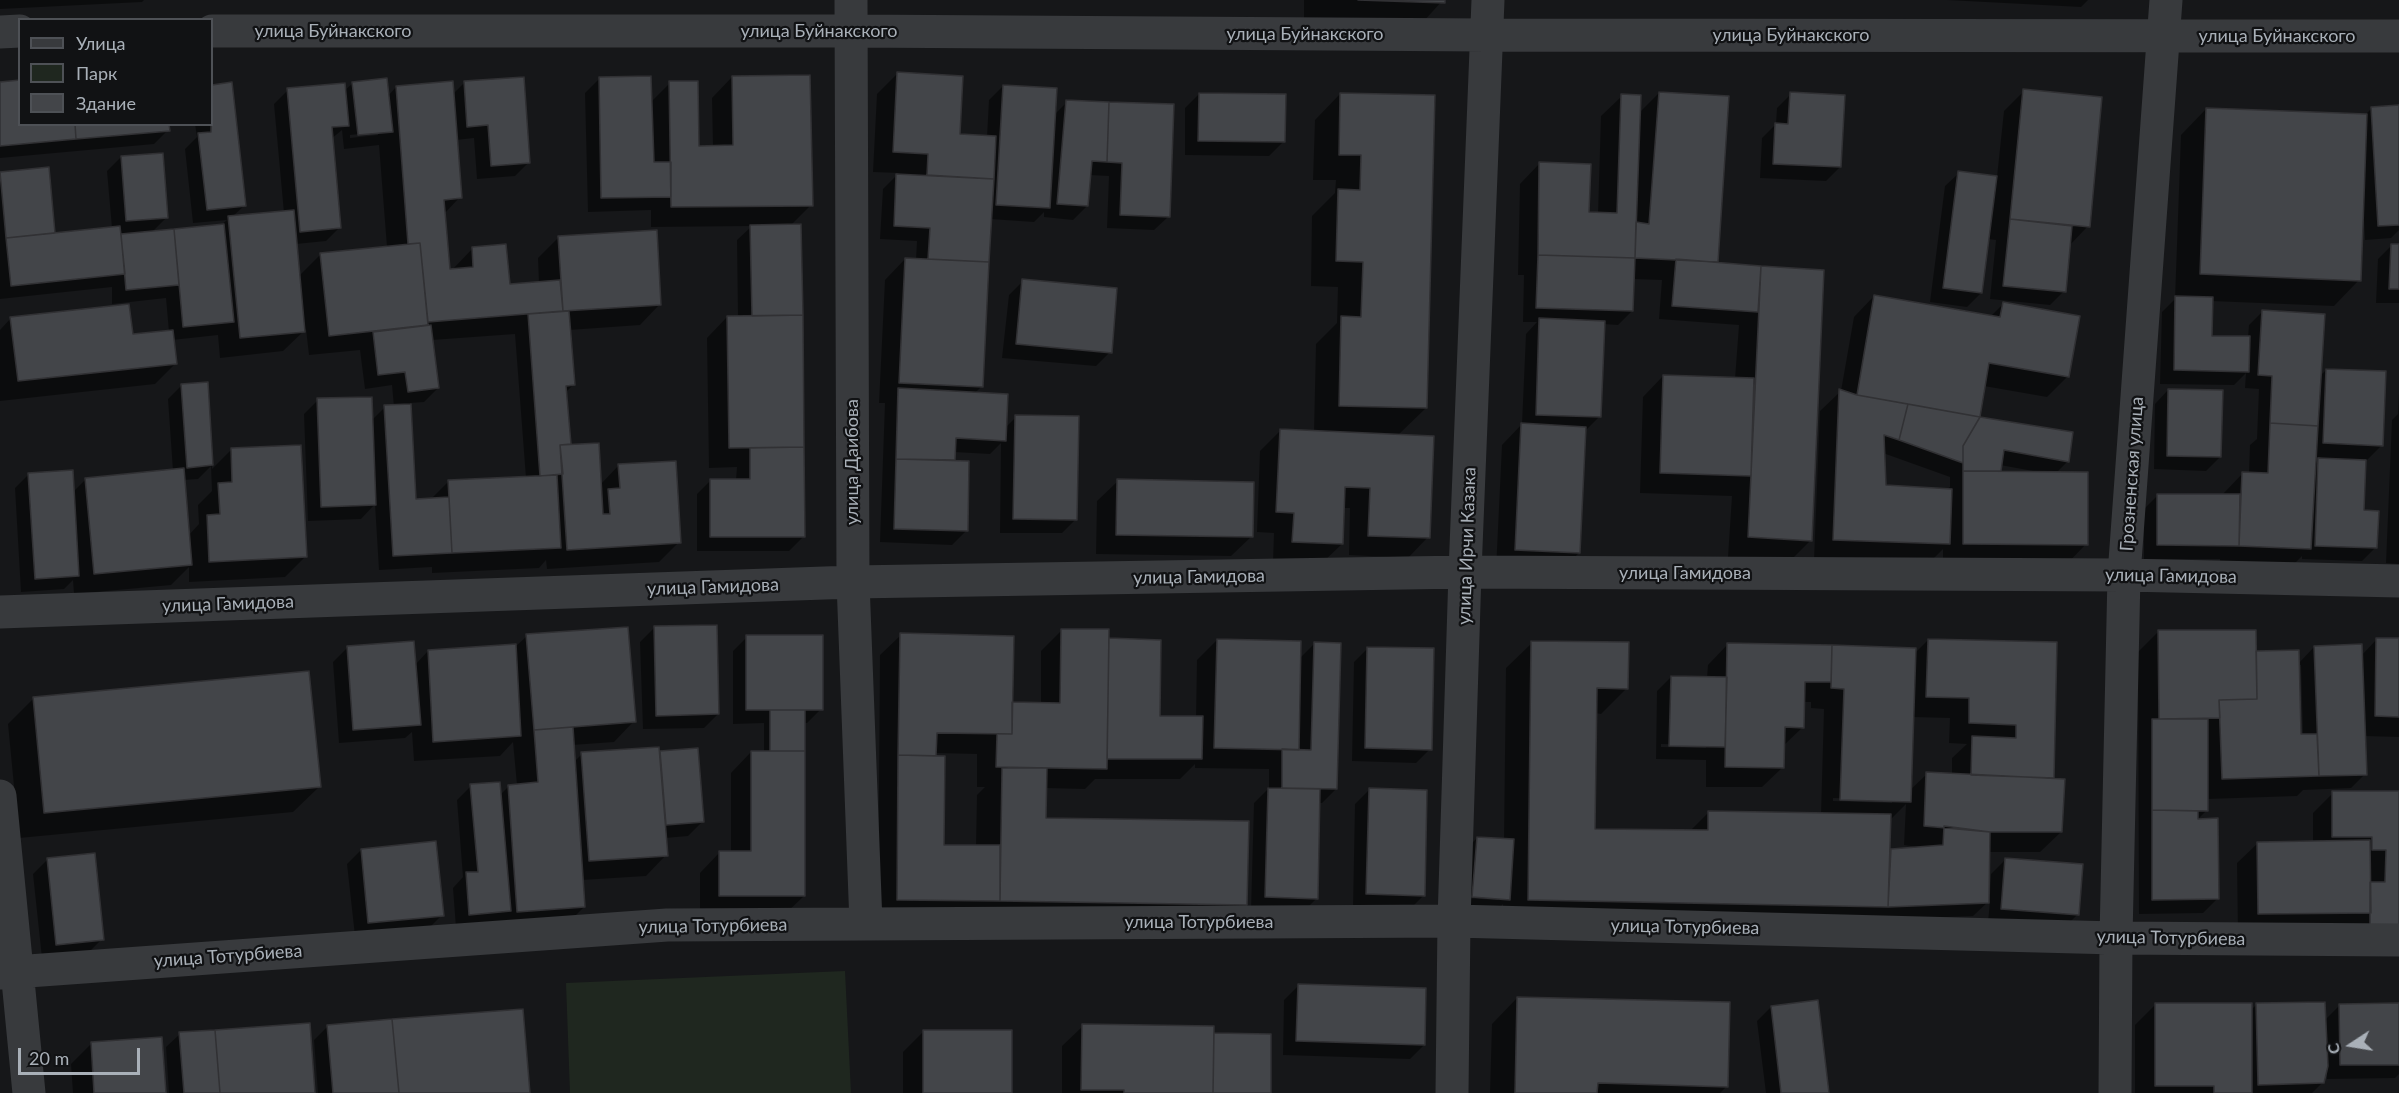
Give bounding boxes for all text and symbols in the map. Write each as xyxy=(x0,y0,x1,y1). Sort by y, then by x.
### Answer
legend xyxy=(18,18,213,126)
street label: улица Буйнакского xyxy=(254,20,412,42)
street label: улица Буйнакского xyxy=(740,20,898,42)
street label: улица Буйнакского xyxy=(1226,23,1384,45)
street label: улица Буйнакского xyxy=(1712,24,1870,46)
street label: улица Буйнакского xyxy=(2198,25,2356,47)
text: Улица xyxy=(76,32,126,54)
text: Парк xyxy=(76,62,117,84)
text: Здание xyxy=(76,92,136,114)
street label: Грозненская улица xyxy=(2116,396,2148,552)
street label: улица Даибова xyxy=(841,399,863,525)
street label: улица Ирчи Казака xyxy=(1453,467,1481,625)
street label: улица Гамидова xyxy=(1619,562,1751,584)
street label: улица Гамидова xyxy=(2105,564,2237,588)
street label: улица Гамидова xyxy=(1133,565,1265,589)
street label: улица Гамидова xyxy=(647,574,779,600)
street label: улица Гамидова xyxy=(162,591,294,617)
street label: улица Тотурбиева xyxy=(1125,911,1273,933)
street label: улица Тотурбиева xyxy=(638,914,788,938)
street label: улица Тотурбиева xyxy=(1610,915,1760,939)
street label: улица Тотурбиева xyxy=(2096,926,2246,950)
street label: улица Тотурбиева xyxy=(153,940,303,972)
north arrow xyxy=(2321,1015,2381,1075)
scale bar xyxy=(21,1036,142,1074)
text: С xyxy=(2323,1042,2343,1056)
text: 20 m xyxy=(29,1047,69,1069)

